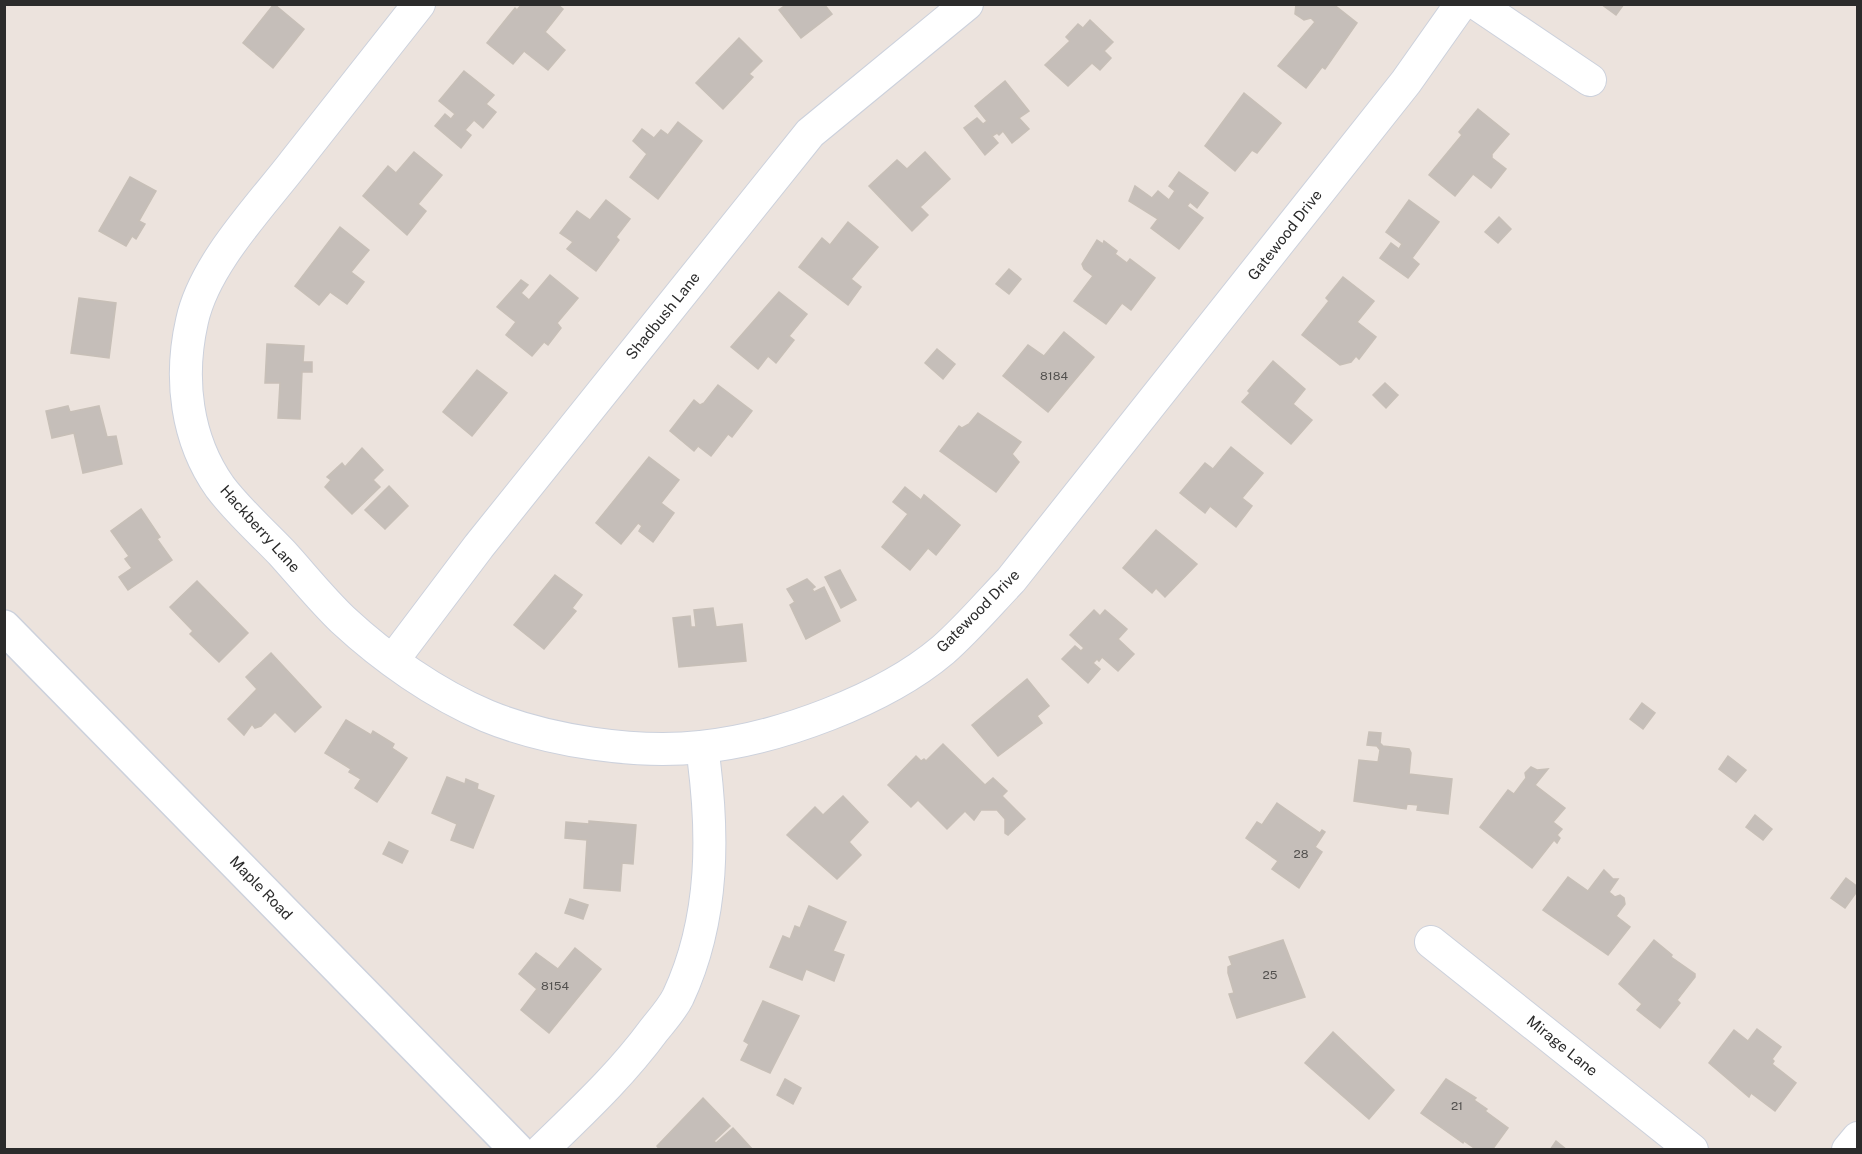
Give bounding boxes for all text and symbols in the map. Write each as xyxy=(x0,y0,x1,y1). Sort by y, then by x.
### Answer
street label: Gatewood Drive xyxy=(1244,186,1325,283)
street label: Shadbush Lane xyxy=(622,269,703,363)
house number: 8184 xyxy=(1040,369,1068,383)
street label: Hackberry Lane xyxy=(217,482,304,576)
street label: Gatewood Drive xyxy=(933,566,1023,656)
house number: 28 xyxy=(1294,847,1309,861)
street label: Maple Road xyxy=(227,852,296,923)
house number: 25 xyxy=(1263,968,1278,982)
house number: 8154 xyxy=(541,979,569,993)
street label: Mirage Lane xyxy=(1524,1012,1601,1079)
house number: 21 xyxy=(1451,1099,1463,1113)

